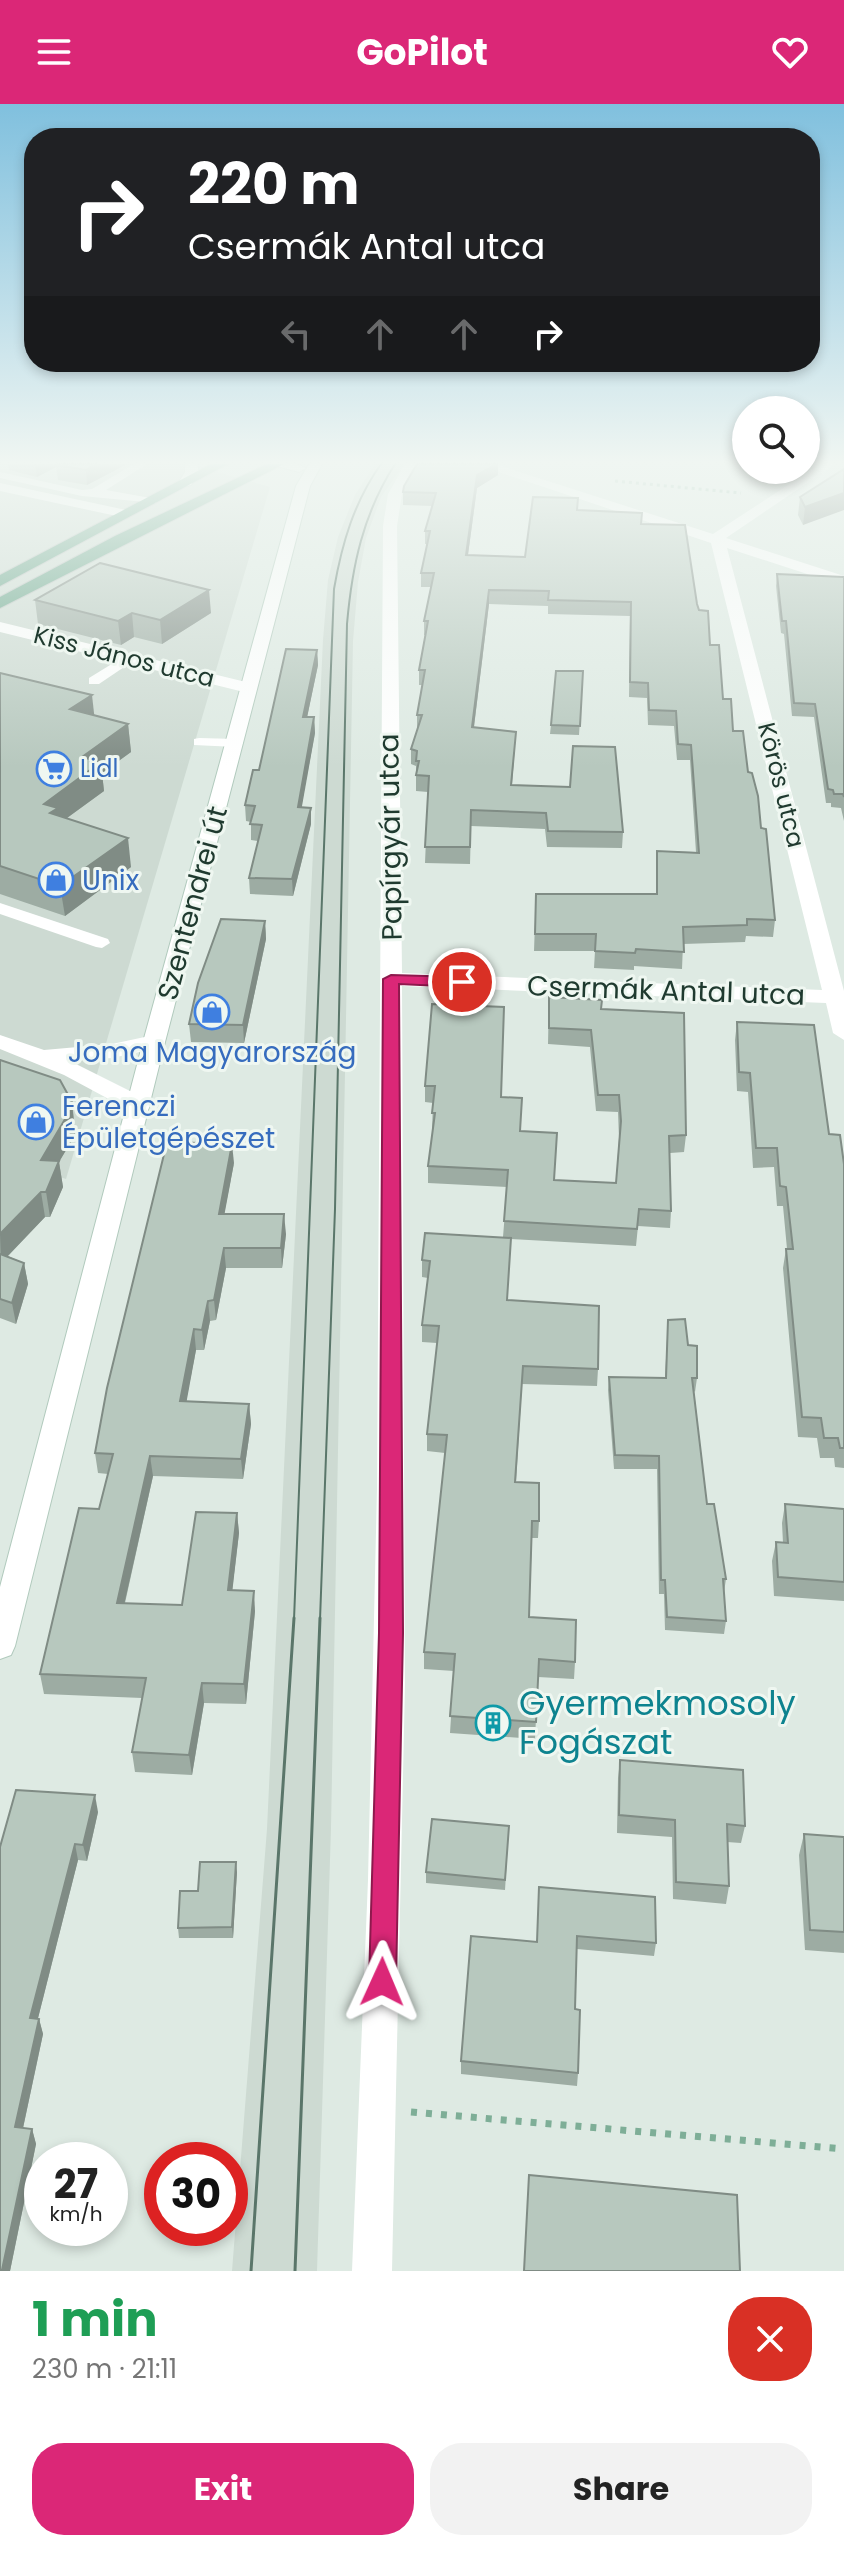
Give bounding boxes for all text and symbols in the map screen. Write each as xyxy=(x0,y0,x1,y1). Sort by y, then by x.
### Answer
text: GoPilot xyxy=(356,27,488,78)
icon: menu xyxy=(32,30,76,74)
icon: heart xyxy=(768,30,812,74)
text: 220 m xyxy=(188,145,360,224)
icon: right xyxy=(56,160,160,264)
text: Csermák Antal utca xyxy=(188,221,545,272)
icon: left xyxy=(274,312,318,356)
icon: ahead xyxy=(358,312,402,356)
icon: ahead xyxy=(442,312,486,356)
icon: right xyxy=(526,312,570,356)
map controls xyxy=(732,396,820,484)
button: search xyxy=(732,396,820,484)
street label: Kiss János utca xyxy=(30,618,218,695)
street label: Körös utca xyxy=(750,719,813,851)
street label: Papírgyár utca xyxy=(369,733,412,941)
supermarket icon: Lidl xyxy=(35,750,73,788)
place label: Lidl xyxy=(80,752,118,785)
street label: Szentendrei út xyxy=(148,802,237,1004)
shop icon: Unix xyxy=(37,861,75,899)
place label: Unix xyxy=(82,861,140,900)
pin xyxy=(428,948,496,1016)
icon: arrive xyxy=(440,960,484,1004)
street label: Csermák Antal utca xyxy=(526,966,806,1015)
shop icon: Joma Magyarország xyxy=(193,993,231,1031)
place label: Joma Magyarország xyxy=(68,1033,356,1072)
place label: Ferenczi Épületgépészet xyxy=(62,1087,275,1158)
shop icon: Ferenczi Épületgépészet xyxy=(17,1103,55,1141)
place label: Gyermekmosoly Fogászat xyxy=(519,1679,796,1766)
building icon: Gyermekmosoly Fogászat xyxy=(474,1704,512,1742)
position arrow xyxy=(340,1940,424,2024)
speed limit sign: 30 xyxy=(144,2142,248,2246)
text: 27 xyxy=(54,2156,98,2212)
text: km/h xyxy=(49,2200,103,2228)
text: 1 min xyxy=(32,2286,158,2353)
button: close xyxy=(728,2297,812,2381)
text: 230 m · 21:11 xyxy=(32,2351,177,2387)
button: Exit xyxy=(32,2443,414,2535)
button: Share xyxy=(430,2443,812,2535)

